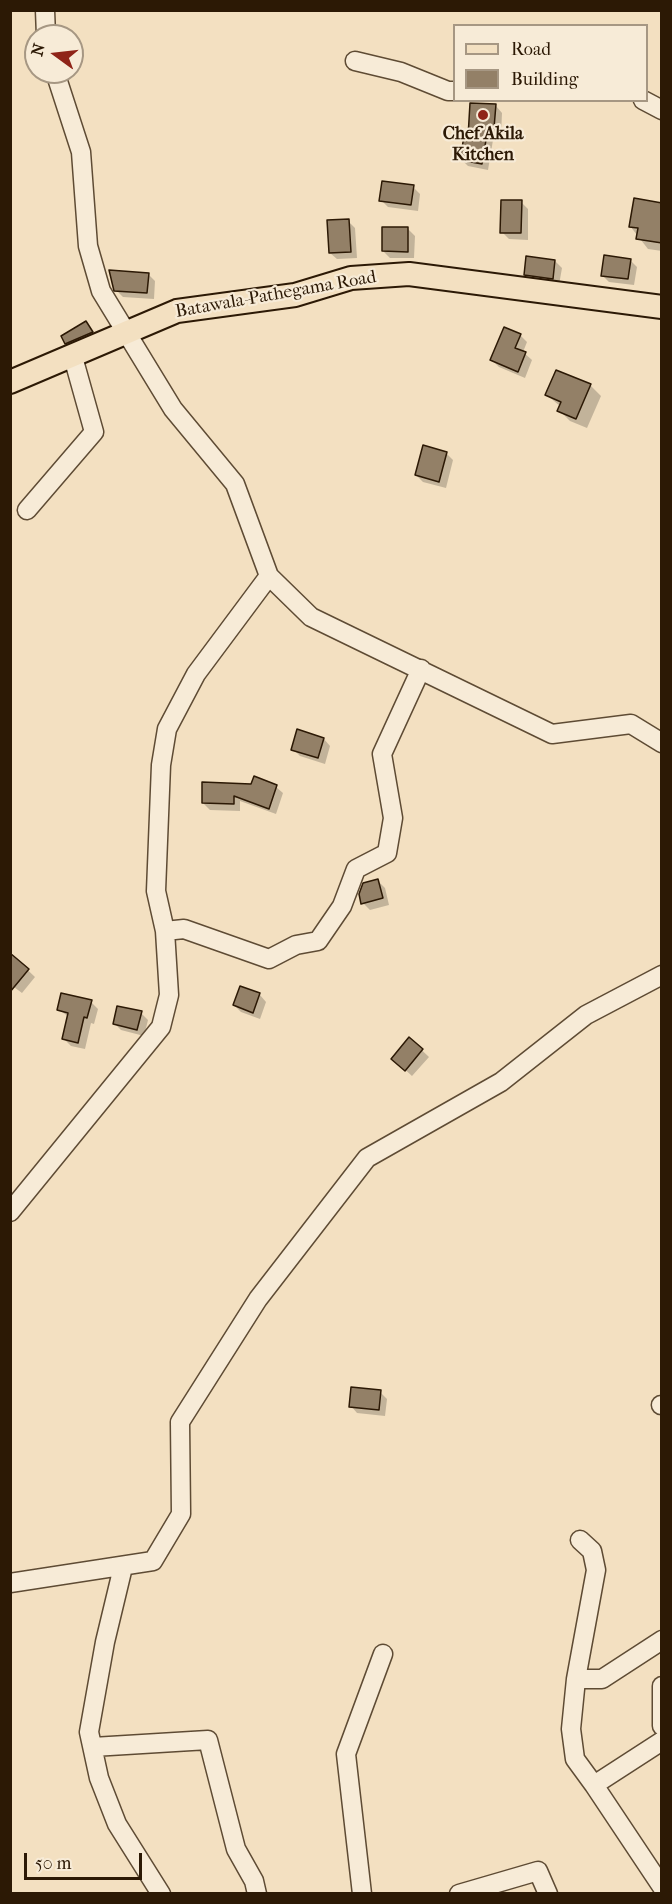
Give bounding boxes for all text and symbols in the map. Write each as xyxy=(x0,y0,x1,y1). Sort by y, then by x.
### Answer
north arrow xyxy=(24,24,84,84)
legend xyxy=(453,24,648,102)
text: Road xyxy=(511,39,551,60)
text: N xyxy=(27,41,49,58)
text: Building xyxy=(511,69,578,90)
marker: Chef Akila Kitchen xyxy=(476,108,490,122)
place label: Chef Akila Kitchen xyxy=(443,124,523,166)
street label: Batawala-Pathegama Road xyxy=(174,267,378,323)
scale bar xyxy=(27,1841,146,1879)
text: 50 m xyxy=(35,1853,71,1874)

